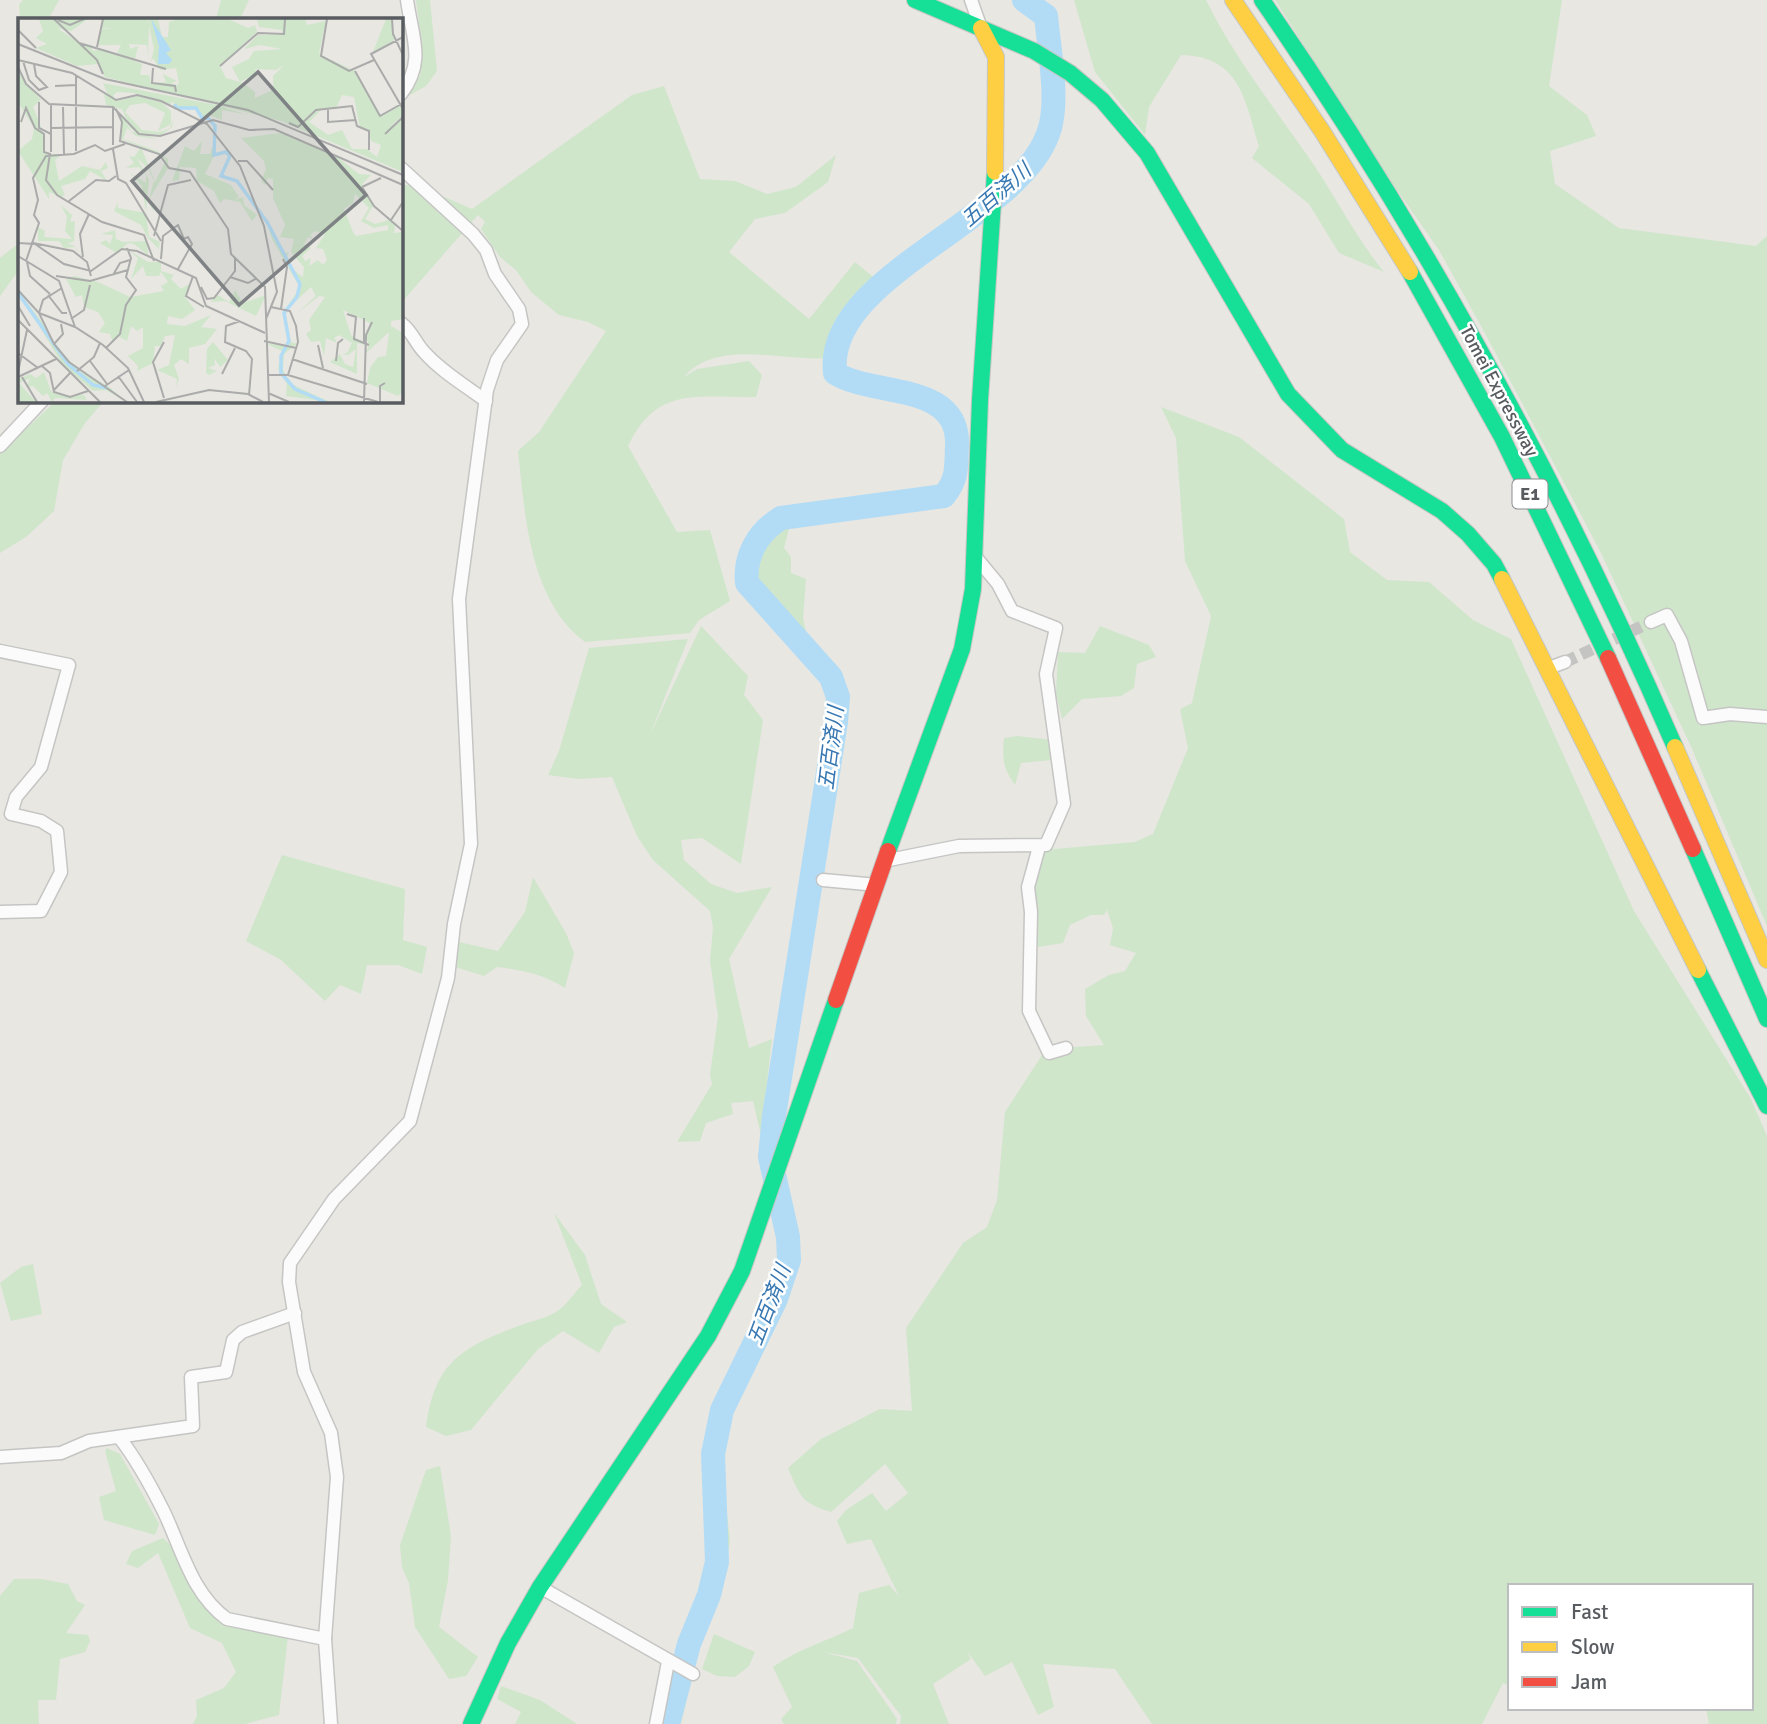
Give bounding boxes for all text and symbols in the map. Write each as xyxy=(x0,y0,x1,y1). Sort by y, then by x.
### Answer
inset map xyxy=(18,18,402,402)
water label: 五百済川 xyxy=(956,156,1038,232)
street label: Tomei Expressway xyxy=(1454,321,1544,461)
road number: E1 xyxy=(1512,480,1548,508)
water label: 五百済川 xyxy=(813,703,849,791)
water label: 五百済川 xyxy=(742,1259,797,1349)
legend xyxy=(1508,1584,1753,1710)
text: Fast xyxy=(1571,1599,1608,1625)
text: Slow xyxy=(1571,1634,1615,1660)
text: Jam xyxy=(1571,1669,1607,1695)

